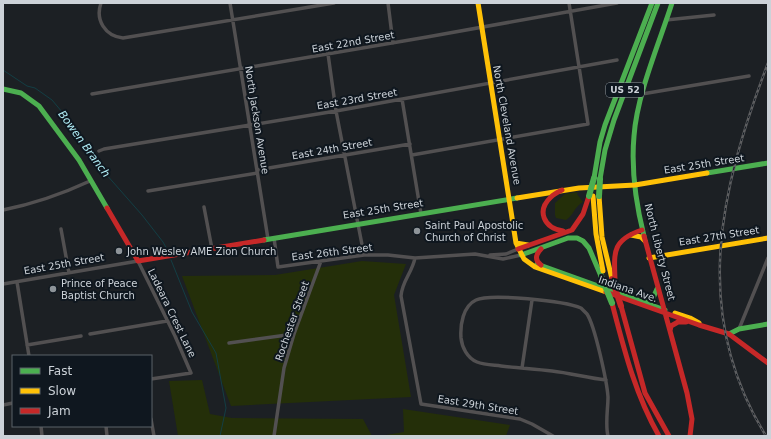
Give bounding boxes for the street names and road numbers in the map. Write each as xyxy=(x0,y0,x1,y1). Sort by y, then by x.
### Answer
street label: East 22nd Street xyxy=(311,29,395,55)
street label: North Cleveland Avenue xyxy=(491,64,523,186)
street label: North Jackson Avenue xyxy=(243,65,271,175)
road number: US 52 xyxy=(606,83,644,97)
street label: East 23rd Street xyxy=(316,87,398,111)
street label: East 24th Street xyxy=(291,137,373,161)
street label: East 25th Street xyxy=(663,152,745,176)
street label: East 25th Street xyxy=(342,197,424,221)
street label: North Liberty Street xyxy=(643,202,677,302)
street label: East 27th Street xyxy=(678,224,760,248)
street label: East 26th Street xyxy=(291,242,373,262)
street label: East 25th Street xyxy=(23,252,105,276)
street label: Ladeara Crest Lane xyxy=(146,267,198,359)
street label: Indiana Ave. xyxy=(597,274,659,304)
street label: Rochester Street xyxy=(273,280,311,362)
street label: East 29th Street xyxy=(437,393,519,417)

